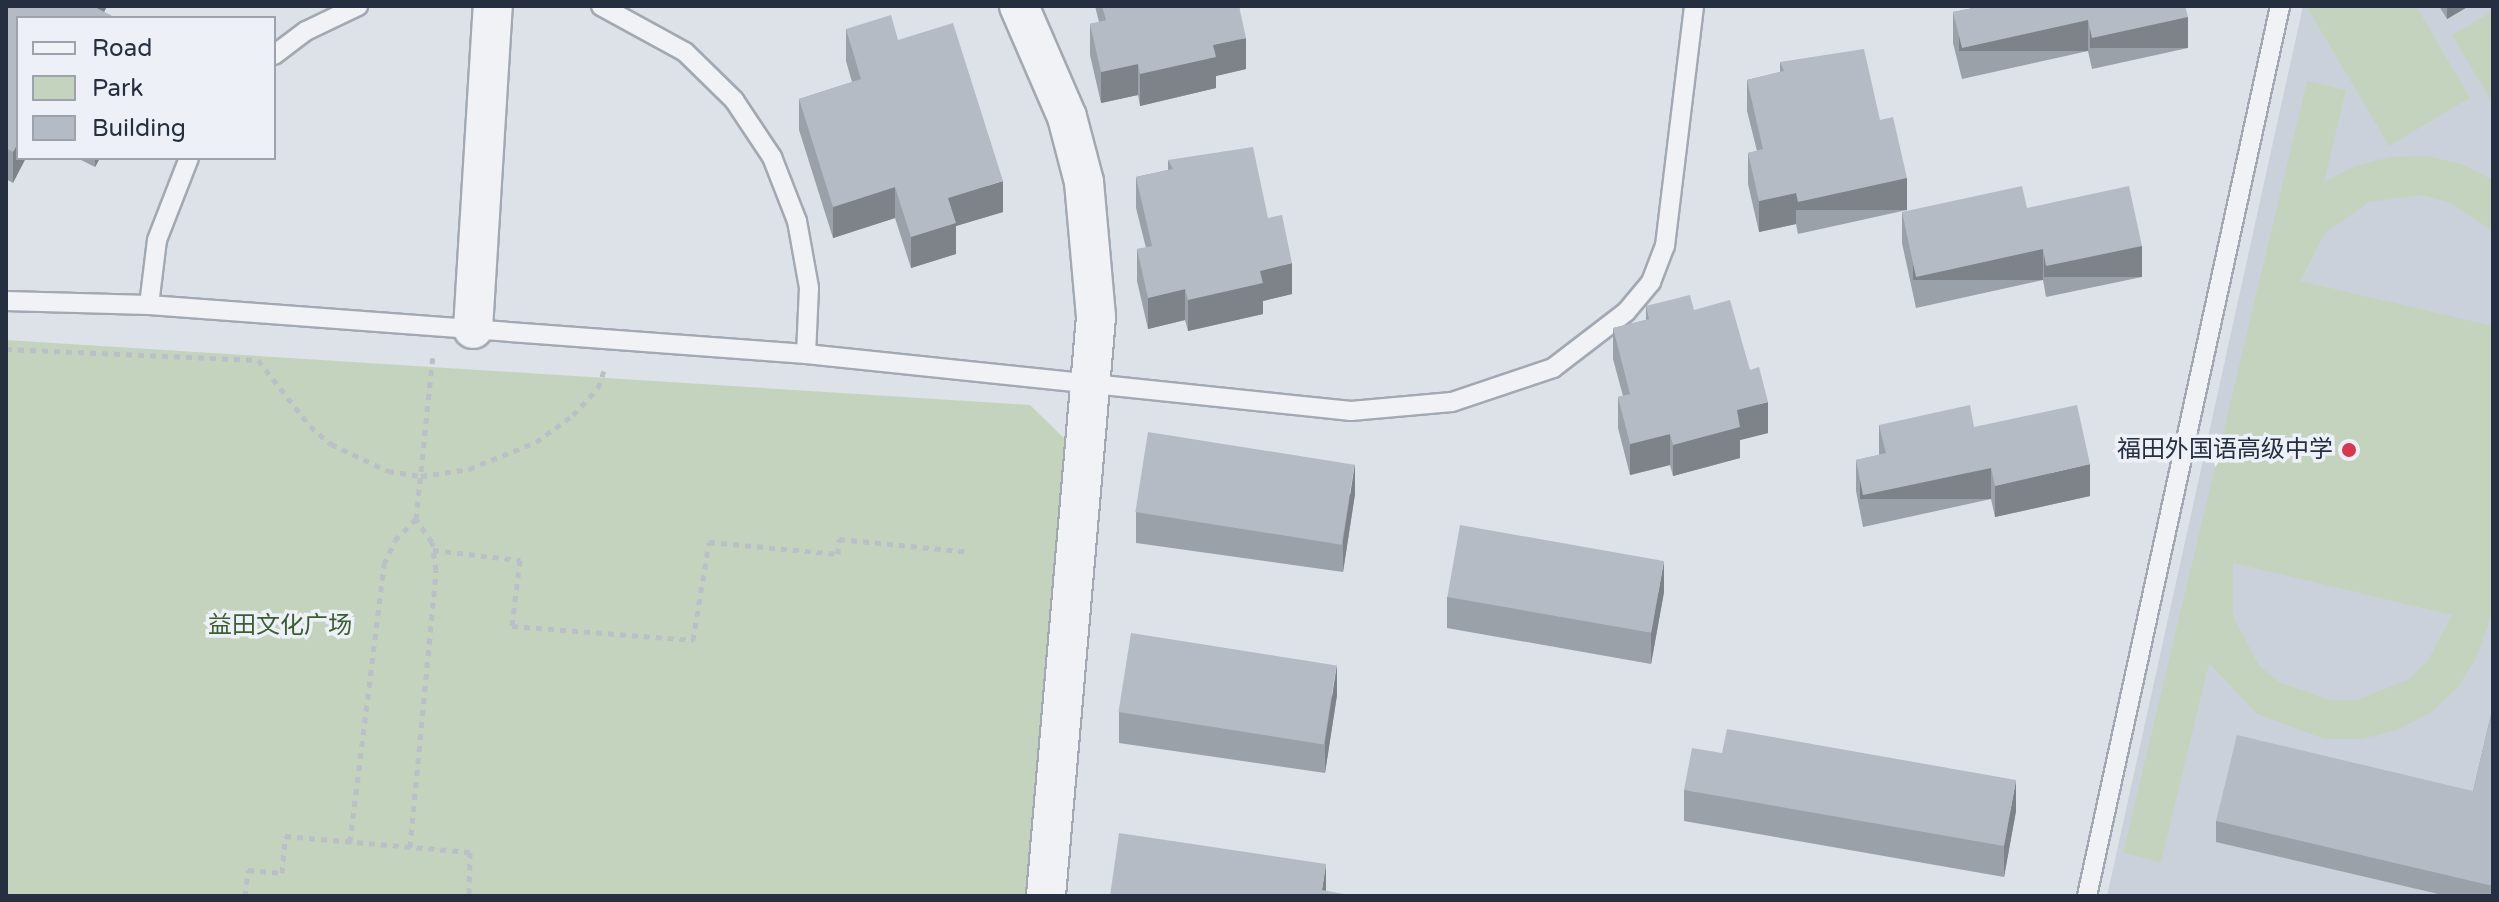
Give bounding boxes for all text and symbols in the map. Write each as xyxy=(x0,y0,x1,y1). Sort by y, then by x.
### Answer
legend xyxy=(16,16,276,160)
text: Road xyxy=(92,34,152,63)
text: Park xyxy=(92,74,143,103)
text: Building xyxy=(92,114,186,143)
place label: 福田外国语高级中学 xyxy=(2117,436,2333,464)
marker: 福田外国语高级中学 xyxy=(2340,441,2358,459)
park label: 益田文化广场 xyxy=(208,612,352,640)

